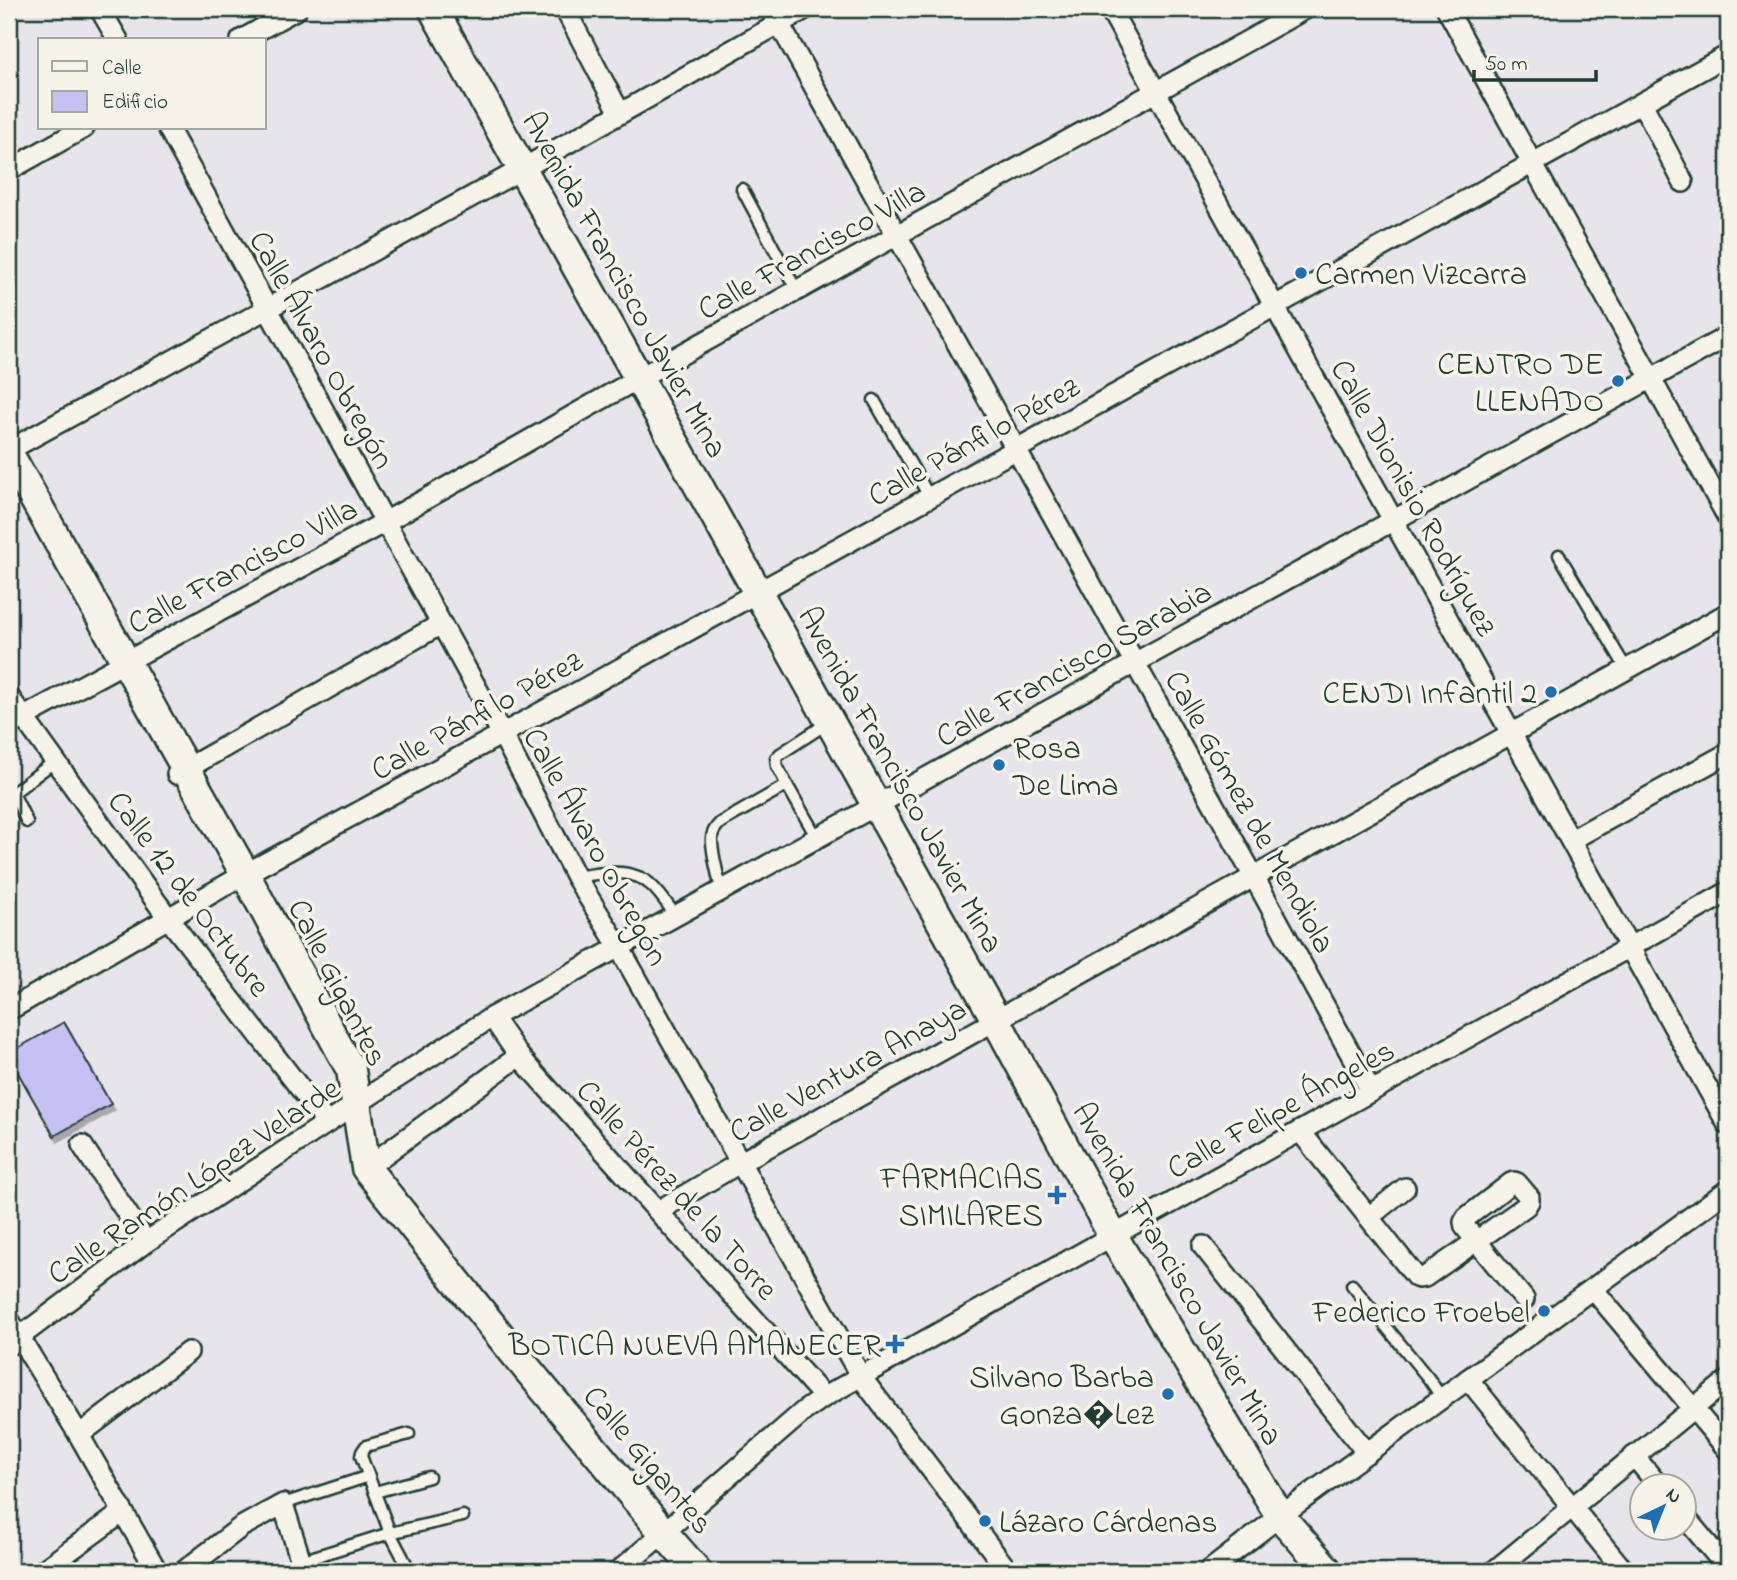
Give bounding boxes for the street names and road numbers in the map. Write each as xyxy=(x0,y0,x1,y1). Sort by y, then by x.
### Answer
street label: Avenida Francisco Javier Mina xyxy=(508,104,738,468)
street label: Calle Francisco Villa xyxy=(690,170,935,334)
street label: Calle Álvaro Obregón xyxy=(235,223,405,479)
street label: Calle Dionisio Rodríguez xyxy=(1316,352,1508,646)
street label: Calle Pánfilo Pérez xyxy=(860,365,1090,521)
street label: Calle Francisco Villa xyxy=(120,488,367,649)
street label: Calle Francisco Sarabia xyxy=(928,571,1221,762)
street label: Avenida Francisco Javier Mina xyxy=(784,599,1014,963)
street label: Calle Pánfilo Pérez xyxy=(363,639,593,795)
street label: Calle Gómez de Mendiola xyxy=(1151,663,1345,963)
street label: Calle Álvaro Obregón xyxy=(509,720,679,976)
street label: Calle 12 de Octubre xyxy=(94,782,281,1009)
street label: Calle Gigantes xyxy=(273,892,398,1076)
street label: Calle Ventura Anaya xyxy=(721,987,976,1157)
street label: Calle Felipe Ángeles xyxy=(1159,1029,1404,1193)
street label: Calle Ramón López Velarde xyxy=(39,1067,351,1299)
street label: Calle Pérez de la Torre xyxy=(563,1070,788,1313)
street label: Avenida Francisco Javier Mina xyxy=(1058,1094,1294,1455)
street label: Calle Gigantes xyxy=(570,1376,723,1546)

